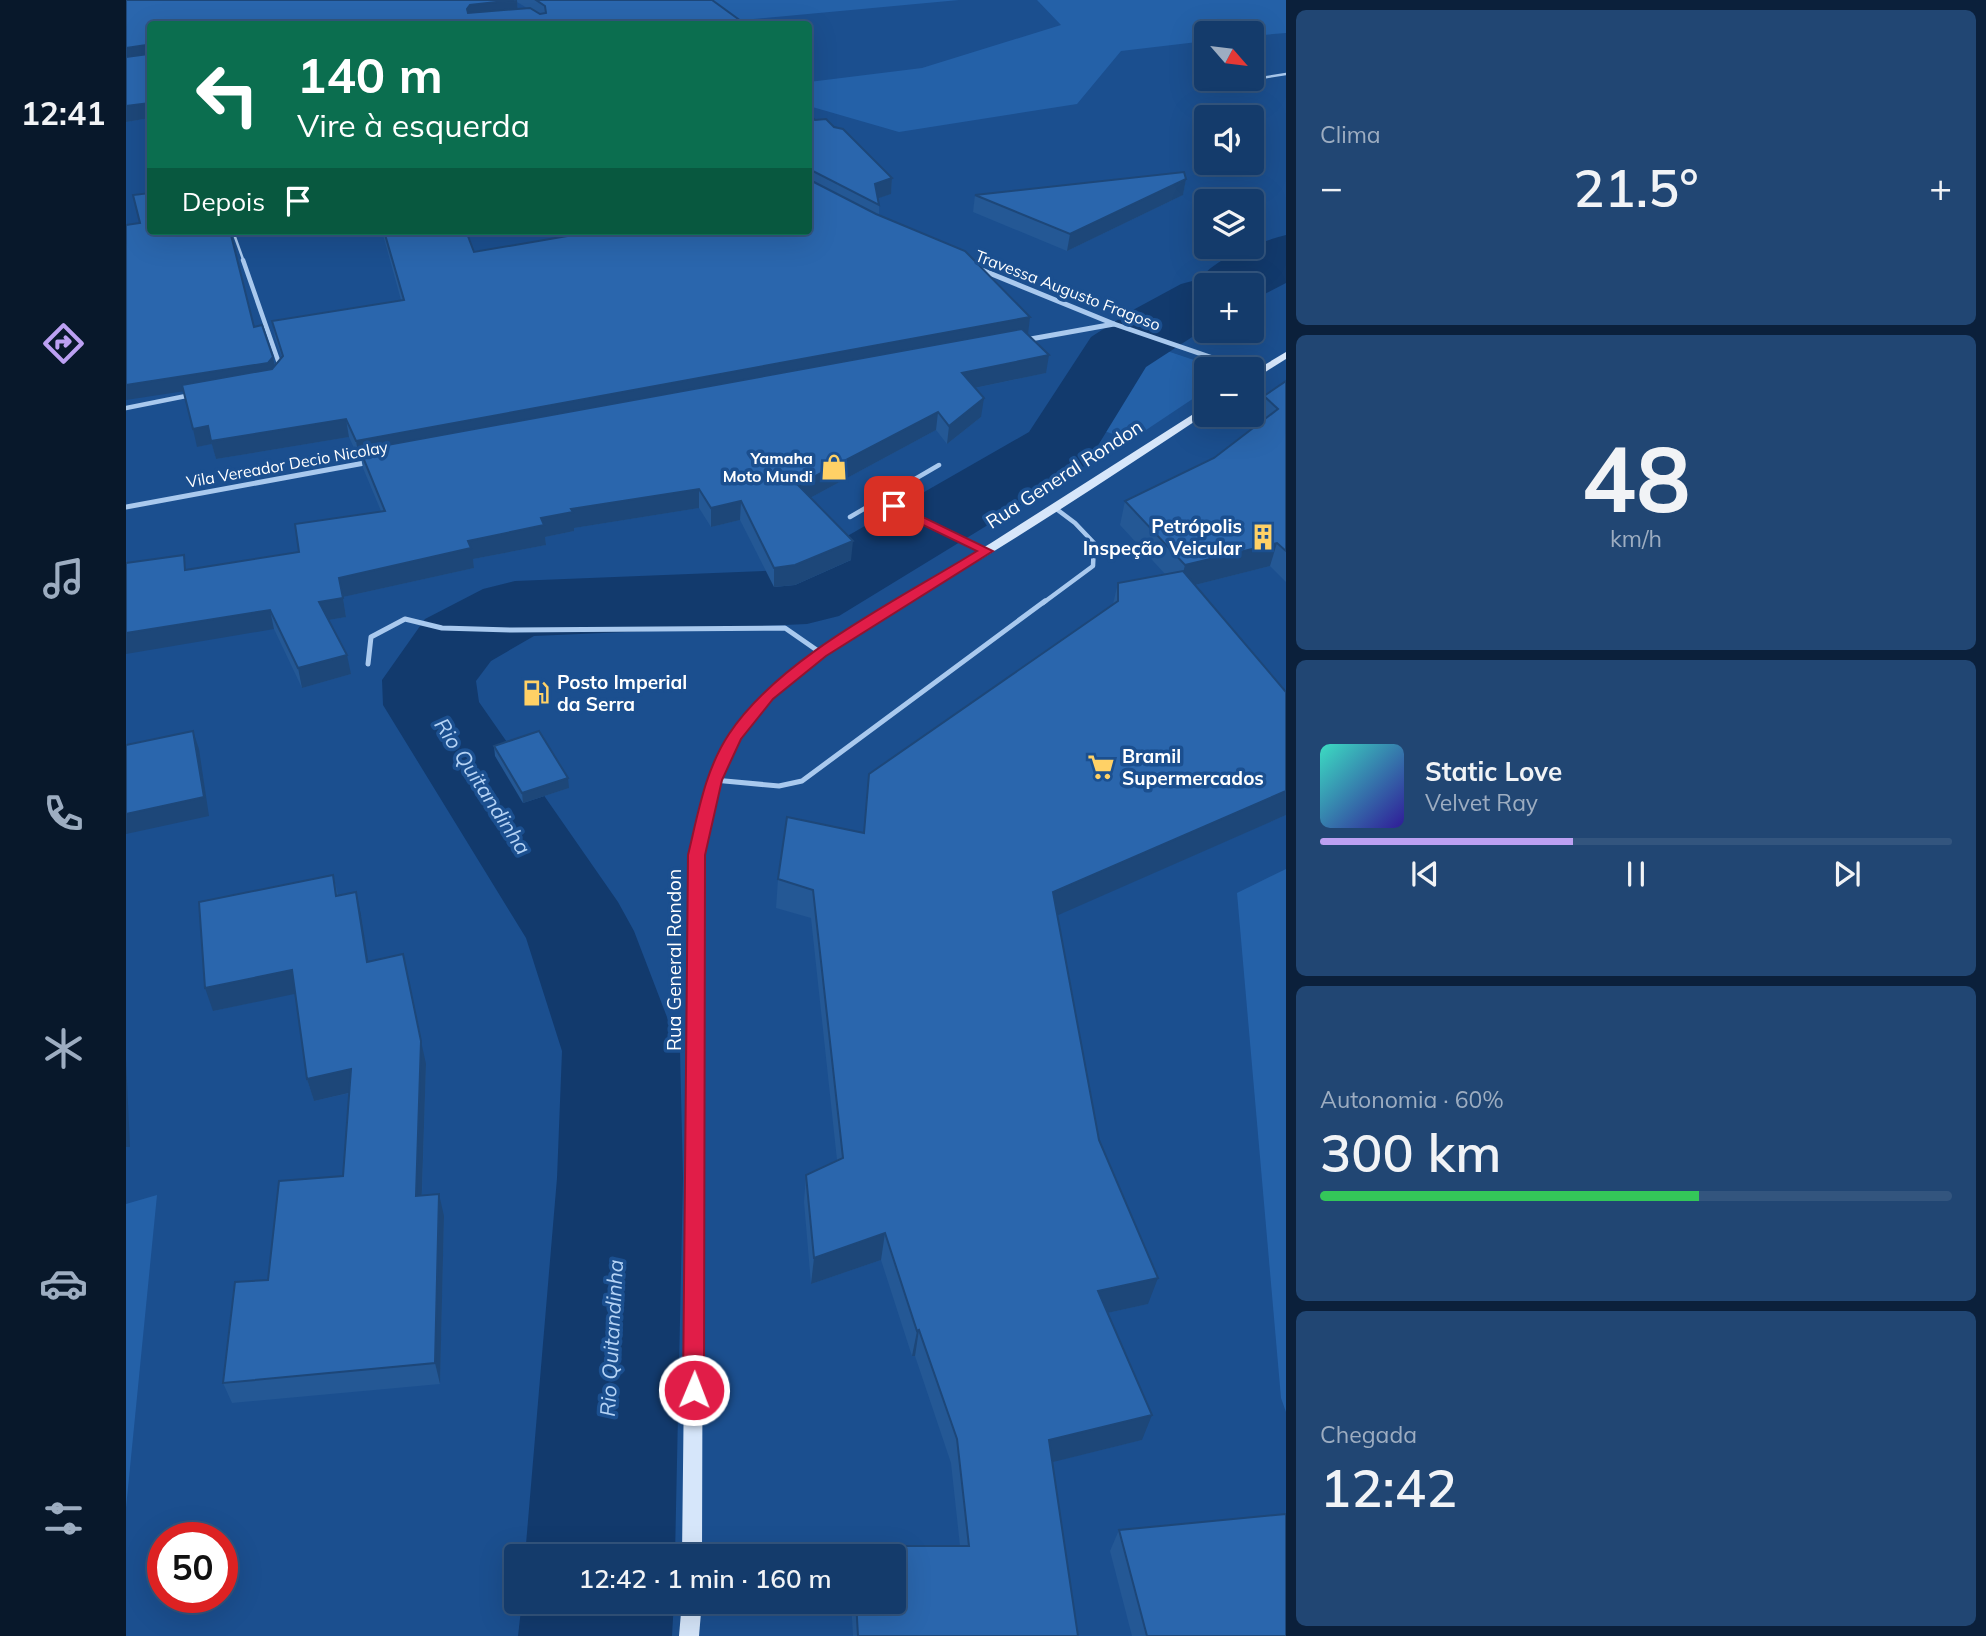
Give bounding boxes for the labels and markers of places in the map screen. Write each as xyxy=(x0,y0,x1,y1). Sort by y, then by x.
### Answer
place label: Yamaha Moto Mundi xyxy=(723,448,813,486)
shop icon: Yamaha Moto Mundi xyxy=(819,452,849,482)
pin xyxy=(864,476,924,536)
place label: Petrópolis Inspeção Veicular xyxy=(1083,514,1243,560)
building icon: Petrópolis Inspeção Veicular xyxy=(1248,522,1278,552)
place label: Posto Imperial da Serra xyxy=(557,670,687,716)
fuel station icon: Posto Imperial da Serra xyxy=(521,678,551,708)
place label: Bramil Supermercados xyxy=(1122,744,1264,790)
supermarket icon: Bramil Supermercados xyxy=(1086,752,1116,782)

